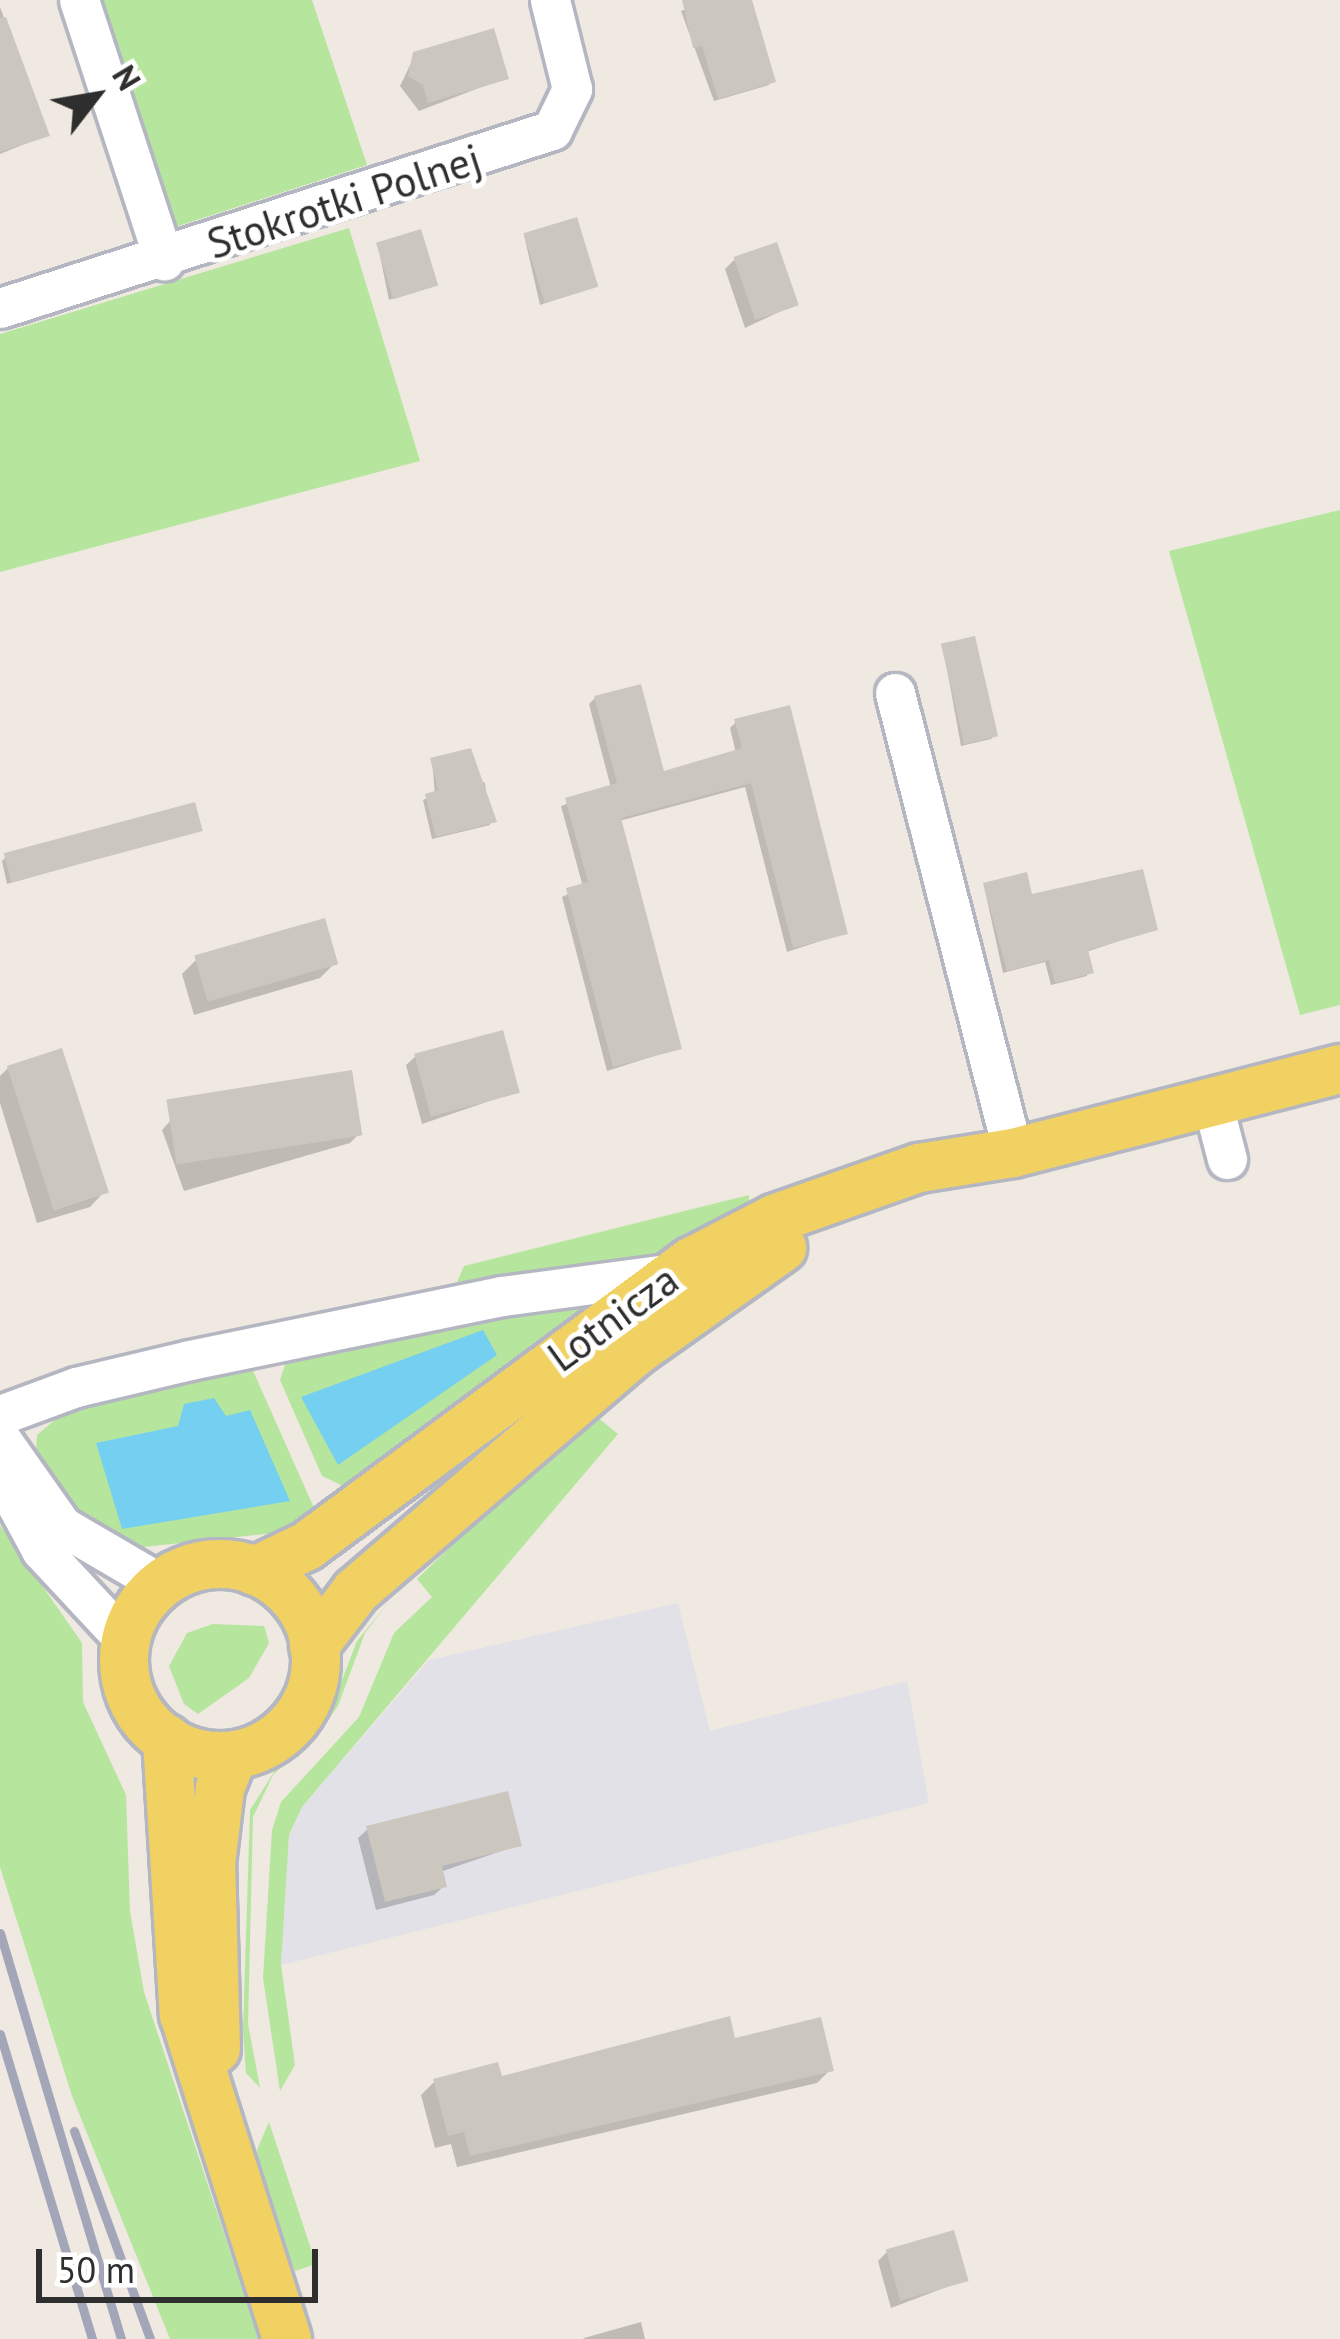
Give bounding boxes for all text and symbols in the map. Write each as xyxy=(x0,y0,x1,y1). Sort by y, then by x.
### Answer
north arrow xyxy=(36,36,156,156)
text: N xyxy=(103,57,151,98)
street label: Stokrotki Polnej xyxy=(201,133,487,269)
street label: Lotnicza xyxy=(538,1254,688,1382)
scale bar xyxy=(42,2225,324,2299)
text: 50 m xyxy=(57,2246,135,2293)

